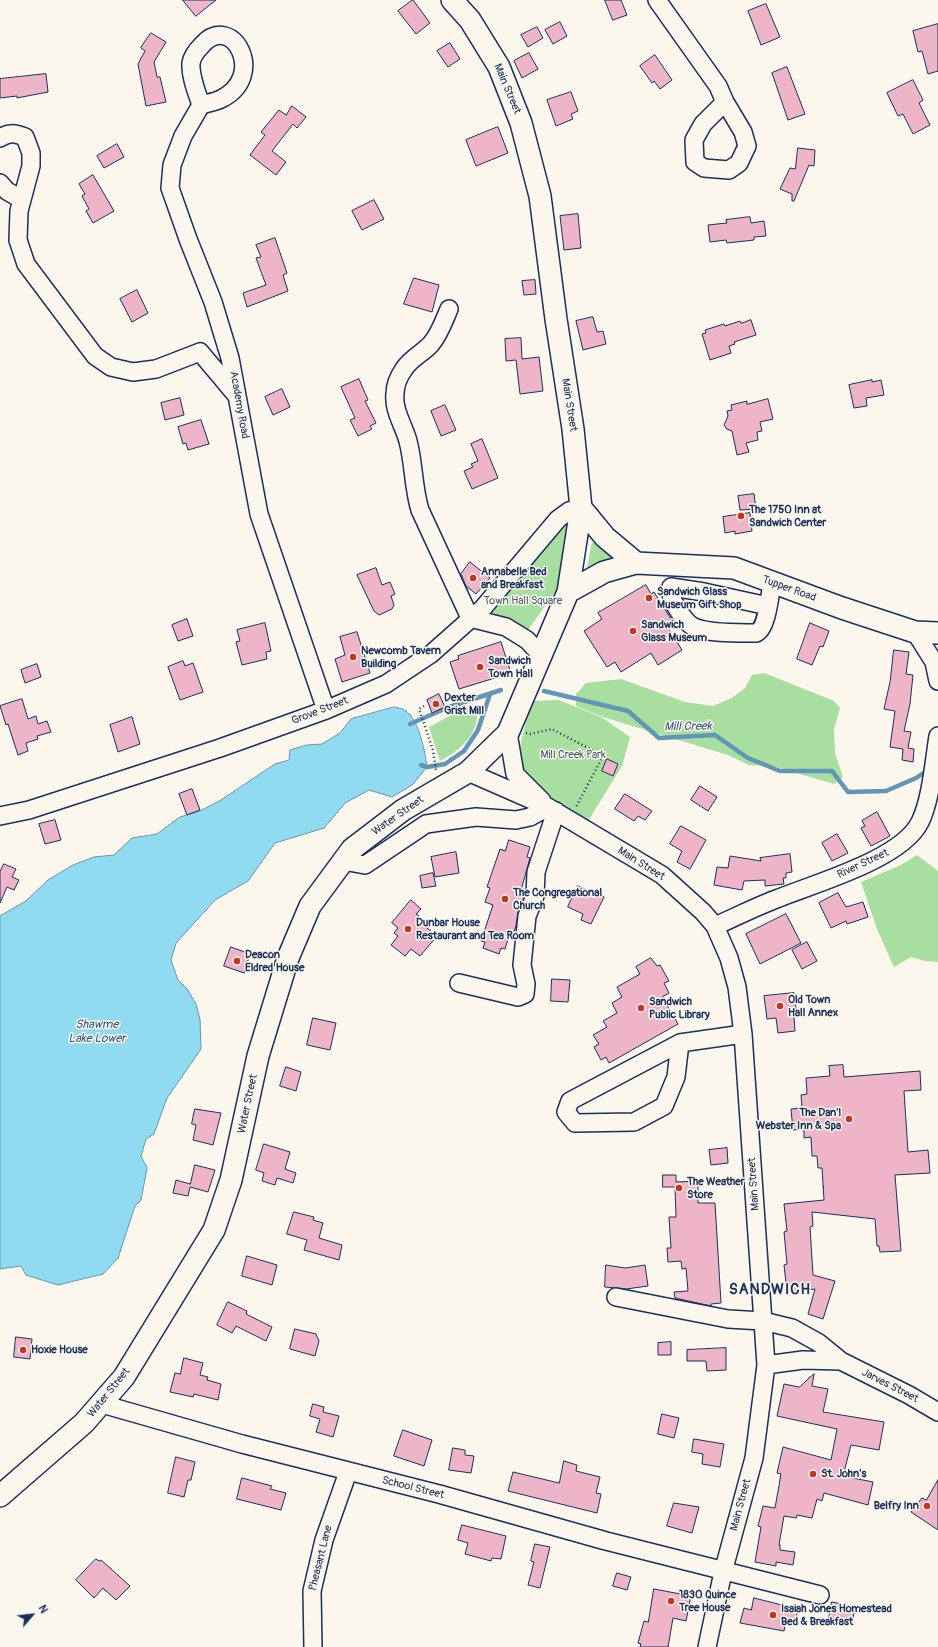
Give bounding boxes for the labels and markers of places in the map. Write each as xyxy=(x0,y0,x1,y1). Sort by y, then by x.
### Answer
place label: The 1750 Inn at Sandwich Center xyxy=(749,503,826,529)
marker: The 1750 Inn at Sandwich Center xyxy=(736,511,746,521)
place label: Annabelle Bed and Breakfast xyxy=(481,565,547,591)
marker: Annabelle Bed and Breakfast xyxy=(468,573,478,583)
place label: Sandwich Glass Museum Gift Shop xyxy=(657,585,741,611)
marker: Sandwich Glass Museum Gift Shop xyxy=(644,593,654,603)
place label: Sandwich Glass Museum xyxy=(641,618,707,644)
marker: Sandwich Glass Museum xyxy=(628,626,638,636)
place label: Newcomb Tavern Building xyxy=(361,644,441,670)
marker: Newcomb Tavern Building xyxy=(348,652,358,662)
place label: Sandwich Town Hall xyxy=(488,654,533,680)
marker: Sandwich Town Hall xyxy=(475,662,485,672)
place label: Dexter Grist Mill xyxy=(444,691,484,717)
marker: Dexter Grist Mill xyxy=(431,699,441,709)
place label: The Congregational Church xyxy=(513,886,602,912)
marker: The Congregational Church xyxy=(500,894,510,904)
place label: Dunbar House Restaurant and Tea Room xyxy=(416,916,534,942)
marker: Dunbar House Restaurant and Tea Room xyxy=(403,924,413,934)
place label: Deacon Eldred House xyxy=(245,948,304,974)
marker: Deacon Eldred House xyxy=(232,956,242,966)
place label: Old Town Hall Annex xyxy=(788,993,838,1019)
place label: Sandwich Public Library xyxy=(649,995,710,1021)
marker: Old Town Hall Annex xyxy=(775,1001,785,1011)
marker: Sandwich Public Library xyxy=(636,1003,646,1013)
place label: The Dan'l Webster Inn & Spa xyxy=(756,1106,841,1132)
marker: The Dan'l Webster Inn & Spa xyxy=(844,1114,854,1124)
place label: The Weather Store xyxy=(687,1175,745,1201)
marker: The Weather Store xyxy=(674,1183,684,1193)
place label: Hoxie House xyxy=(31,1343,88,1357)
marker: Hoxie House xyxy=(18,1345,28,1355)
place label: St. John's xyxy=(821,1467,866,1481)
marker: St. John's xyxy=(808,1469,818,1479)
place label: Belfry Inn xyxy=(874,1499,919,1513)
marker: Belfry Inn xyxy=(922,1501,932,1511)
place label: 1830 Quince Tree House xyxy=(679,1588,736,1614)
marker: 1830 Quince Tree House xyxy=(666,1596,676,1606)
place label: Isaiah Jones Homestead Bed & Breakfast xyxy=(781,1602,892,1628)
marker: Isaiah Jones Homestead Bed & Breakfast xyxy=(768,1610,778,1620)

